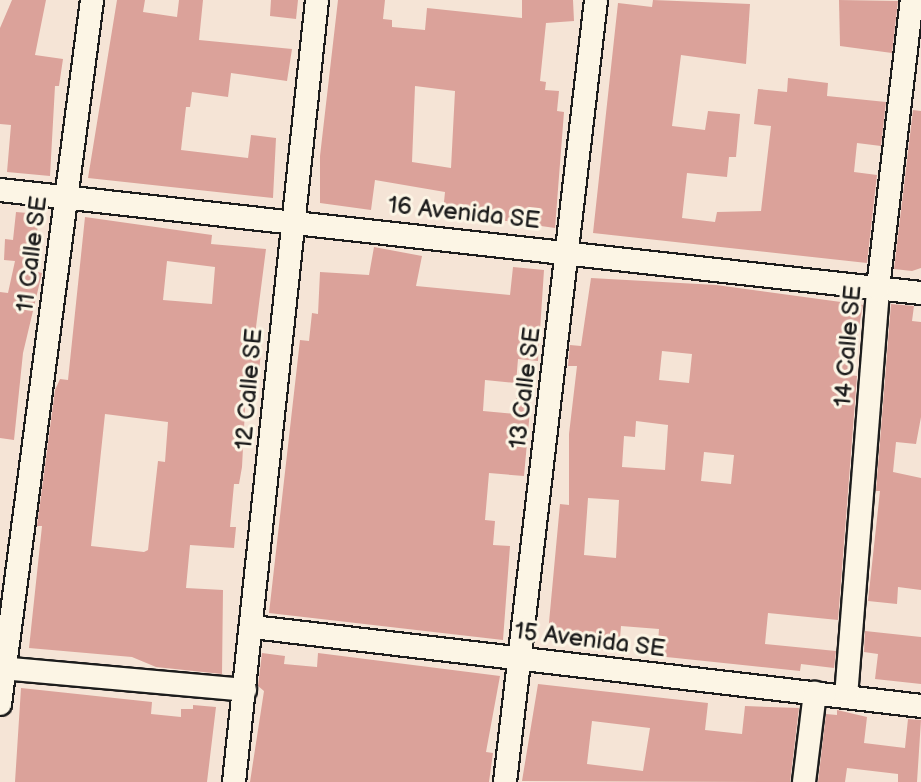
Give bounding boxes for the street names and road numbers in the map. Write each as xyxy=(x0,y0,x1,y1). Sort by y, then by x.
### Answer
street label: 16 Avenida SE xyxy=(386,191,542,235)
street label: 11 Calle SE xyxy=(11,194,53,314)
street label: 14 Calle SE xyxy=(828,284,868,408)
street label: 13 Calle SE xyxy=(503,325,547,451)
street label: 12 Calle SE xyxy=(229,327,269,451)
street label: 15 Avenida SE xyxy=(513,616,667,664)

